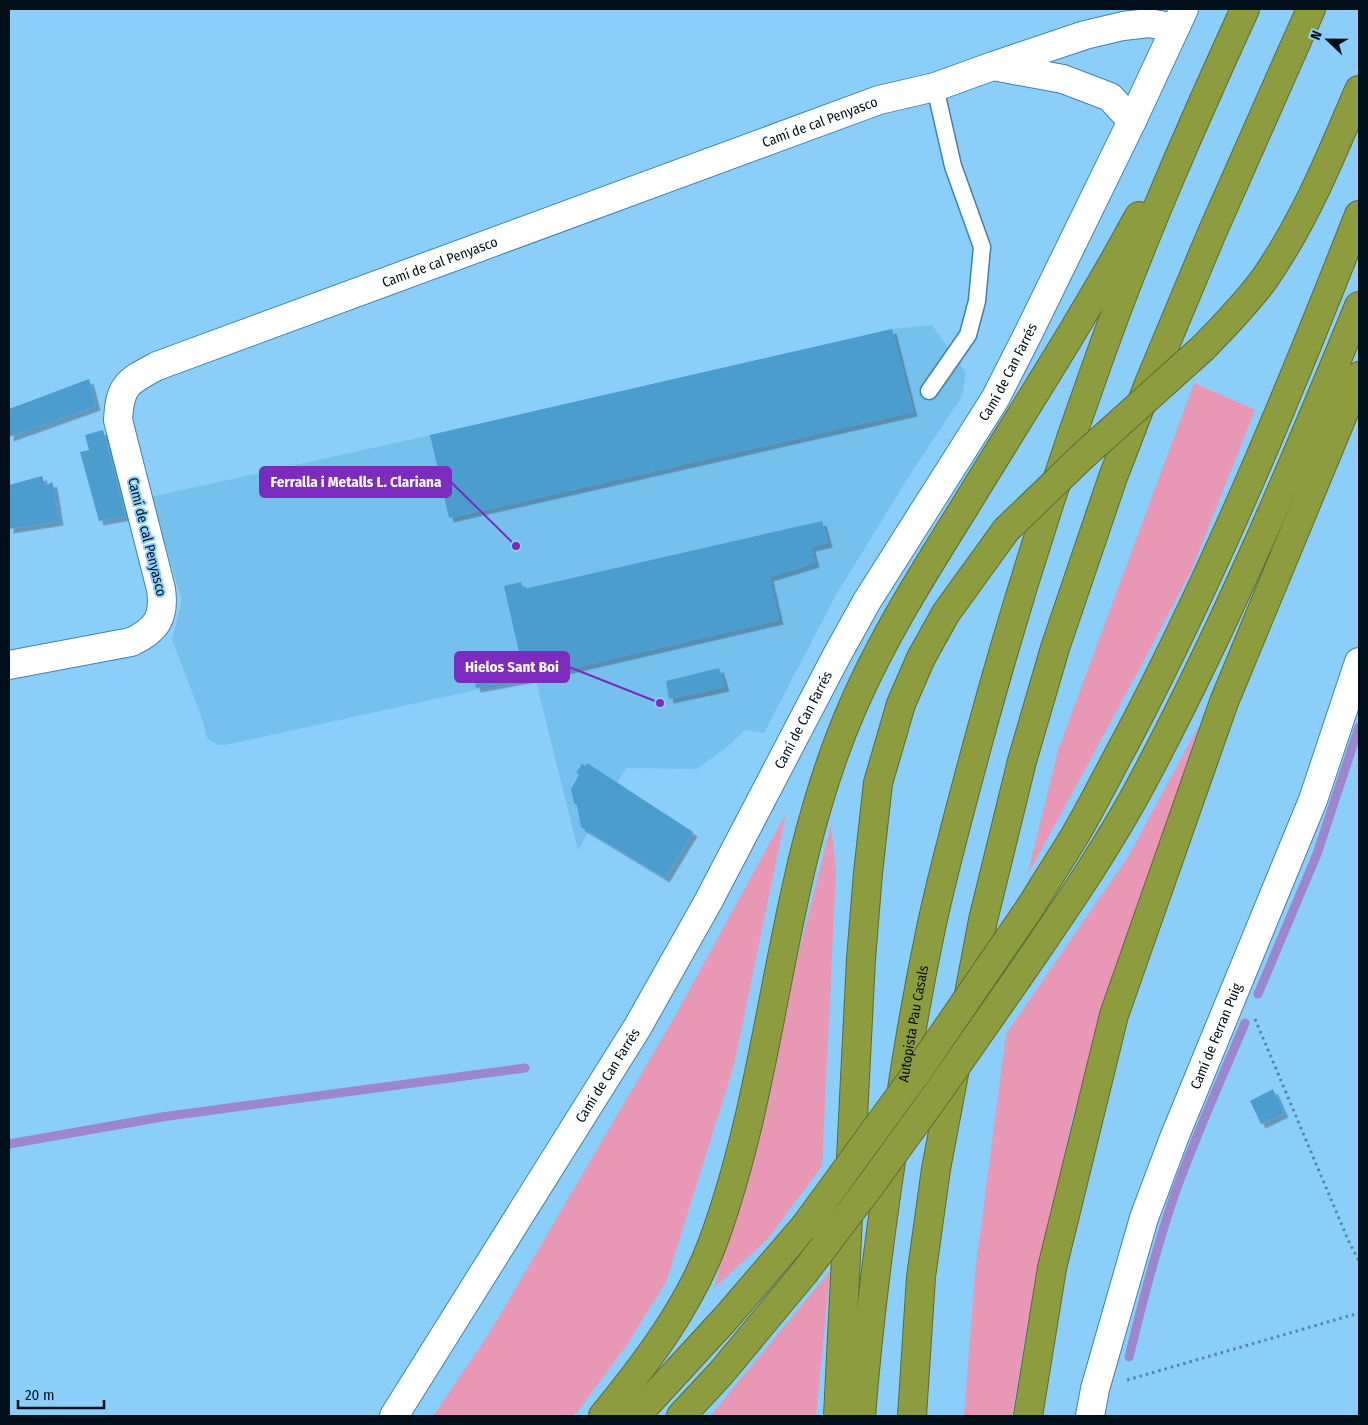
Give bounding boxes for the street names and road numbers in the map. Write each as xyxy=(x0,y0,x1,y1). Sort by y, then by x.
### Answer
street label: Camí de cal Penyasco xyxy=(760,93,880,151)
street label: Camí de cal Penyasco xyxy=(380,233,500,291)
street label: Camí de Can Farrés xyxy=(975,320,1041,424)
street label: Camí de cal Penyasco xyxy=(124,476,170,598)
street label: Camí de Can Farrés xyxy=(771,668,836,772)
street label: Autopista Pau Casals xyxy=(895,964,932,1083)
street label: Camí de Ferran Puig xyxy=(1187,980,1245,1092)
street label: Camí de Can Farrés xyxy=(571,1025,643,1126)

